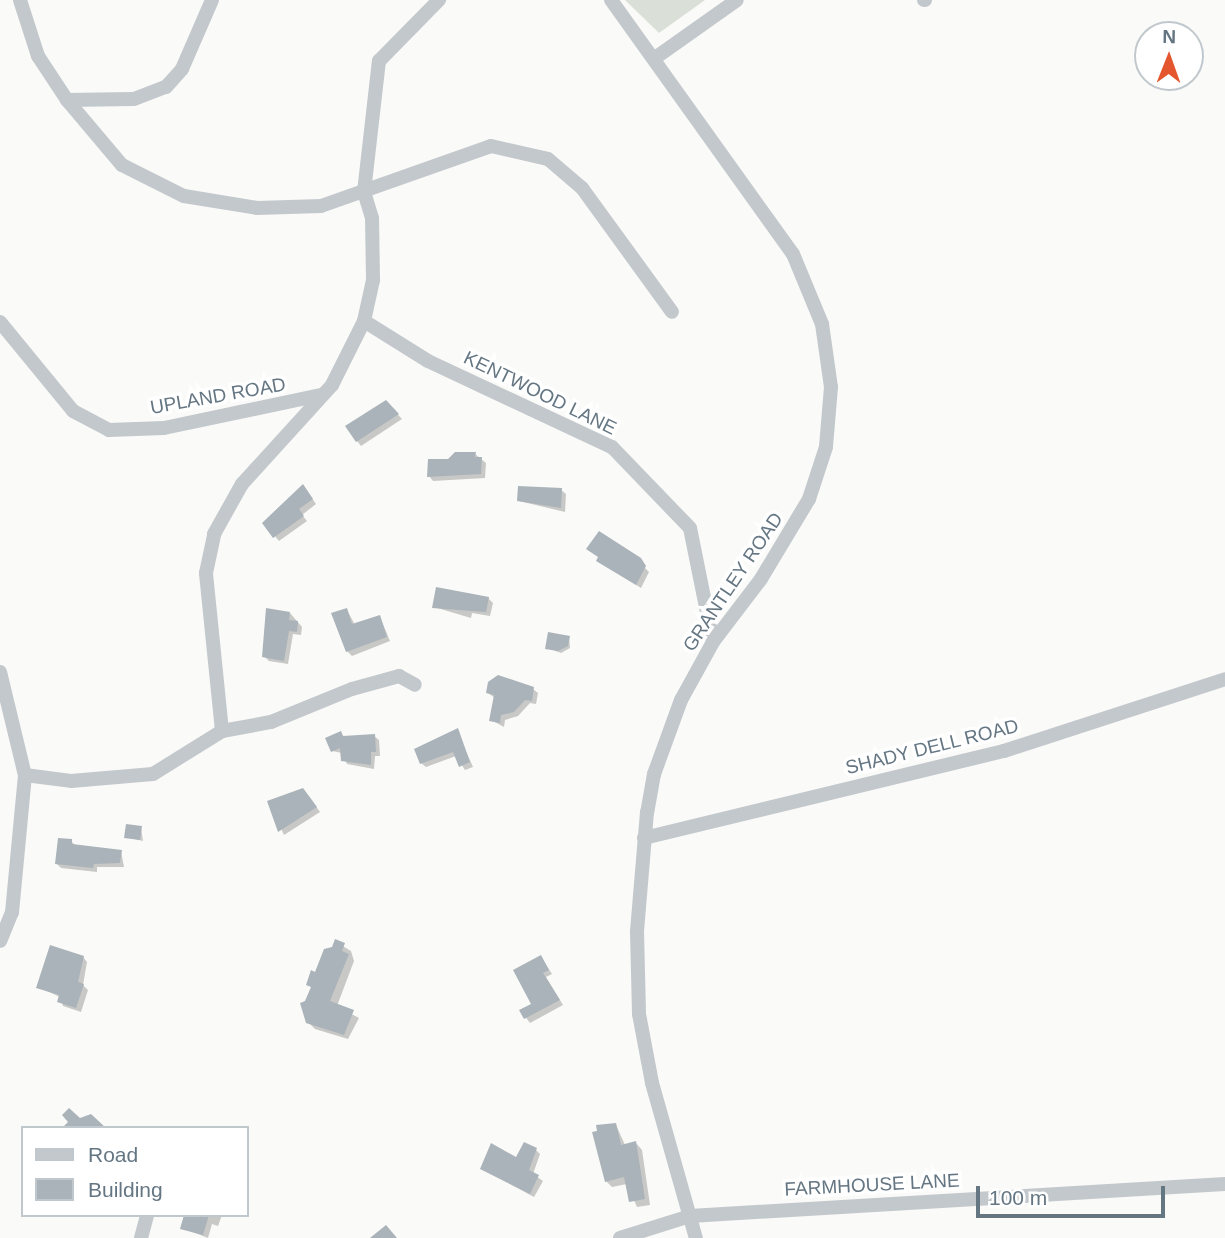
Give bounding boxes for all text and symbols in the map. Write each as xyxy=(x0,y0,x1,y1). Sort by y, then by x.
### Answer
north arrow xyxy=(1134,21,1204,91)
text: N xyxy=(1162,26,1176,47)
street label: KENTWOOD LANE xyxy=(460,346,620,440)
street label: UPLAND ROAD xyxy=(148,373,288,419)
street label: GRANTLEY ROAD xyxy=(678,508,788,656)
street label: SHADY DELL ROAD xyxy=(843,714,1021,780)
legend xyxy=(21,1126,248,1217)
text: Road xyxy=(88,1143,138,1166)
street label: FARMHOUSE LANE xyxy=(784,1169,960,1201)
scale bar xyxy=(980,1172,1169,1216)
text: Building xyxy=(88,1178,163,1201)
text: 100 m xyxy=(989,1186,1047,1209)

